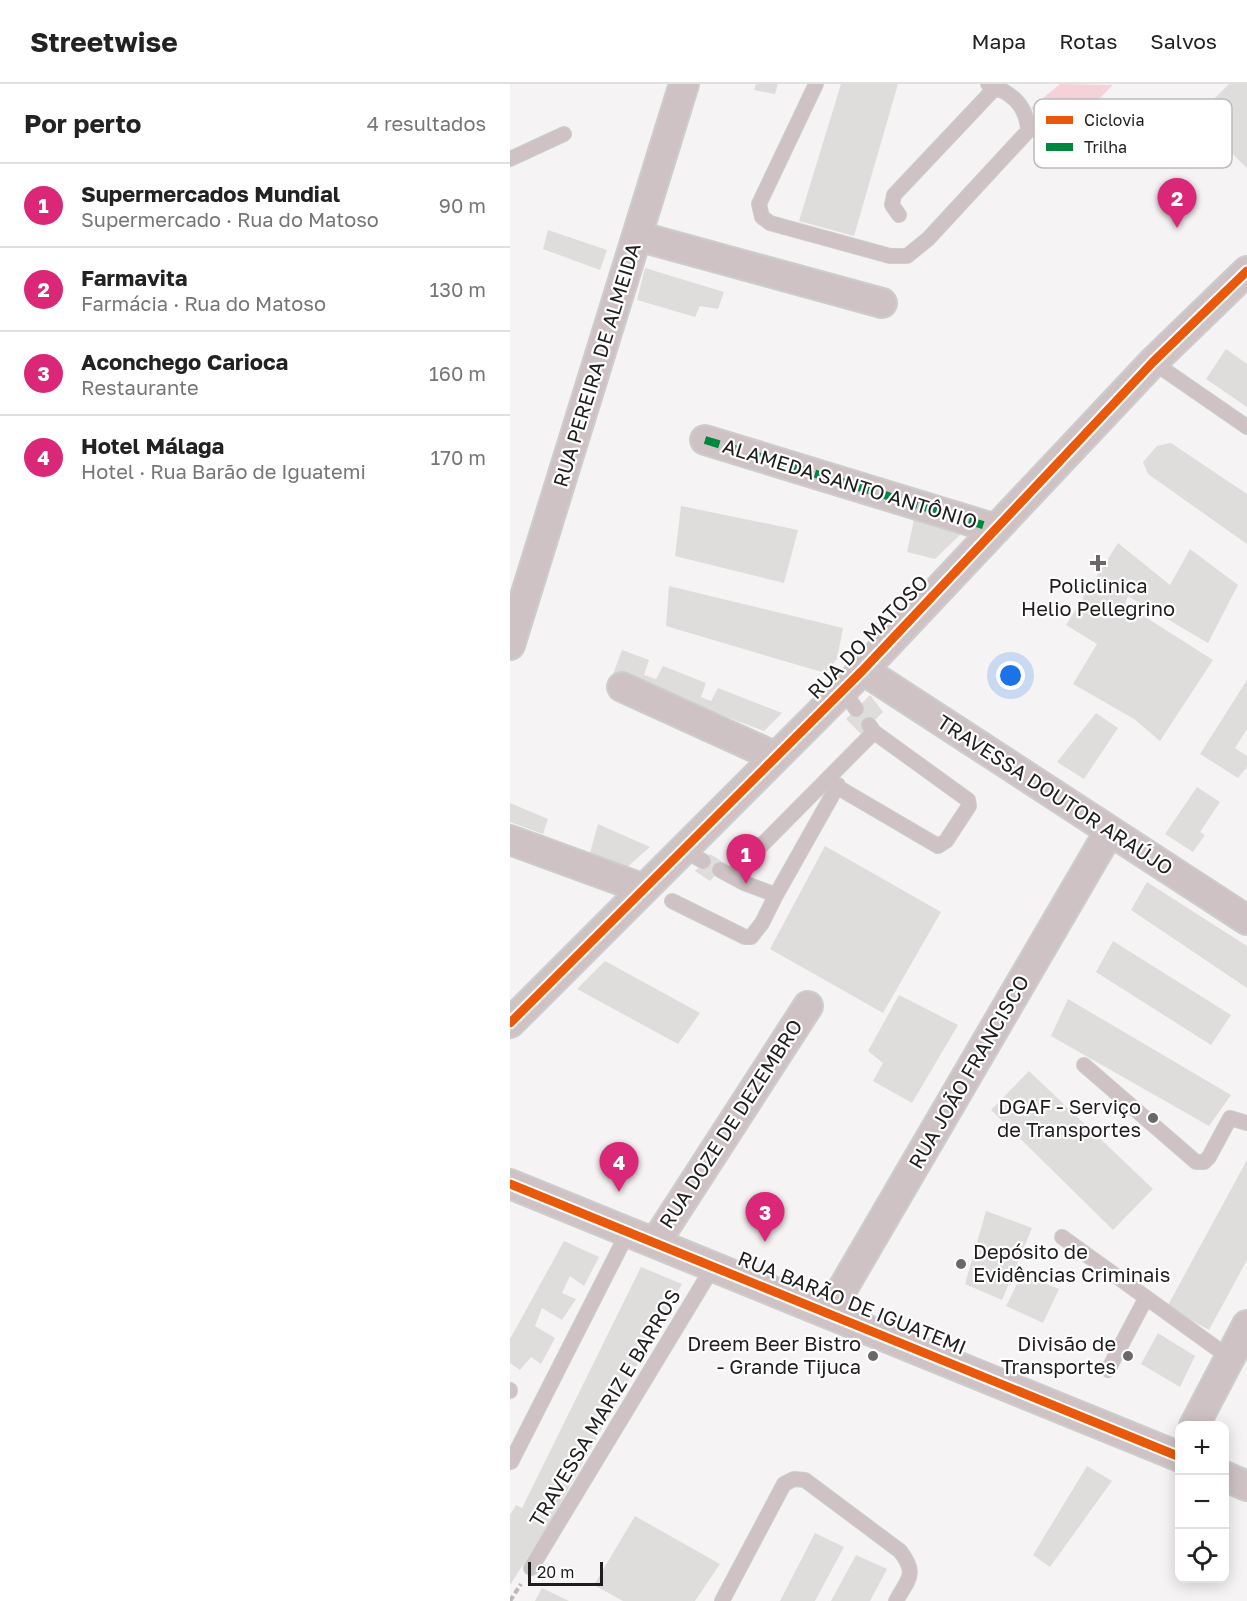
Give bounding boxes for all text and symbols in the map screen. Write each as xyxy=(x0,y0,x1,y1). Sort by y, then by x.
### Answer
text: Streetwise xyxy=(30,25,178,58)
text: Mapa xyxy=(972,28,1026,54)
text: Rotas xyxy=(1059,28,1117,54)
text: Salvos xyxy=(1150,28,1217,54)
legend xyxy=(1034,99,1232,168)
text: Por perto xyxy=(24,108,141,139)
text: Ciclovia xyxy=(1084,110,1144,130)
text: 4 resultados xyxy=(367,111,486,135)
text: Trilha xyxy=(1084,137,1127,157)
pin: 2 xyxy=(1158,178,1196,228)
text: Supermercados Mundial xyxy=(81,180,340,207)
text: 1 xyxy=(38,193,49,217)
text: 90 m xyxy=(439,193,486,217)
text: Supermercado · Rua do Matoso xyxy=(81,207,379,231)
street label: RUA PEREIRA DE ALMEIDA xyxy=(547,240,645,490)
text: Farmavita xyxy=(81,264,187,291)
text: 2 xyxy=(37,277,50,301)
text: 130 m xyxy=(430,277,486,301)
text: Farmácia · Rua do Matoso xyxy=(81,291,326,315)
text: Aconchego Carioca xyxy=(81,348,288,375)
text: 3 xyxy=(37,361,50,385)
text: 160 m xyxy=(429,361,486,385)
text: Restaurante xyxy=(81,375,199,399)
text: Hotel Málaga xyxy=(81,432,224,459)
street label: ALAMEDA SANTO ANTÔNIO xyxy=(720,433,980,533)
text: 4 xyxy=(37,445,50,469)
text: 170 m xyxy=(431,445,486,469)
text: Hotel · Rua Barão de Iguatemi xyxy=(81,459,366,483)
marker: Policlinica Helio Pellegrino xyxy=(1089,554,1107,572)
street label: RUA DO MATOSO xyxy=(802,569,933,703)
place label: Policlinica Helio Pellegrino xyxy=(1021,573,1175,620)
your location xyxy=(996,661,1025,690)
street label: TRAVESSA DOUTOR ARAÚJO xyxy=(933,709,1178,879)
pin: 1 xyxy=(726,834,766,884)
street label: RUA JOÃO FRANCISCO xyxy=(903,971,1033,1172)
street label: RUA DOZE DE DEZEMBRO xyxy=(654,1015,807,1232)
place label: DGAF - Serviço de Transportes xyxy=(997,1094,1141,1141)
marker: DGAF - Serviço de Transportes xyxy=(1146,1111,1160,1125)
pin: 4 xyxy=(600,1142,638,1192)
pin: 3 xyxy=(746,1192,784,1242)
place label: Depósito de Evidências Criminais xyxy=(973,1239,1170,1286)
street label: RUA BARÃO DE IGUATEMI xyxy=(735,1245,970,1359)
marker: Depósito de Evidências Criminais xyxy=(954,1257,968,1271)
street label: TRAVESSA MARIZ E BARROS xyxy=(524,1284,685,1531)
place label: Dreem Beer Bistro - Grande Tijuca xyxy=(687,1331,861,1378)
place label: Divisão de Transportes xyxy=(1001,1331,1116,1378)
marker: Dreem Beer Bistro - Grande Tijuca xyxy=(866,1349,880,1363)
marker: Divisão de Transportes xyxy=(1121,1349,1135,1363)
map controls xyxy=(1175,1421,1229,1583)
button: + xyxy=(1175,1421,1229,1475)
button: − xyxy=(1175,1475,1229,1529)
button: locate xyxy=(1175,1529,1229,1583)
scale bar xyxy=(528,1559,603,1586)
text: 20 m xyxy=(537,1562,574,1582)

